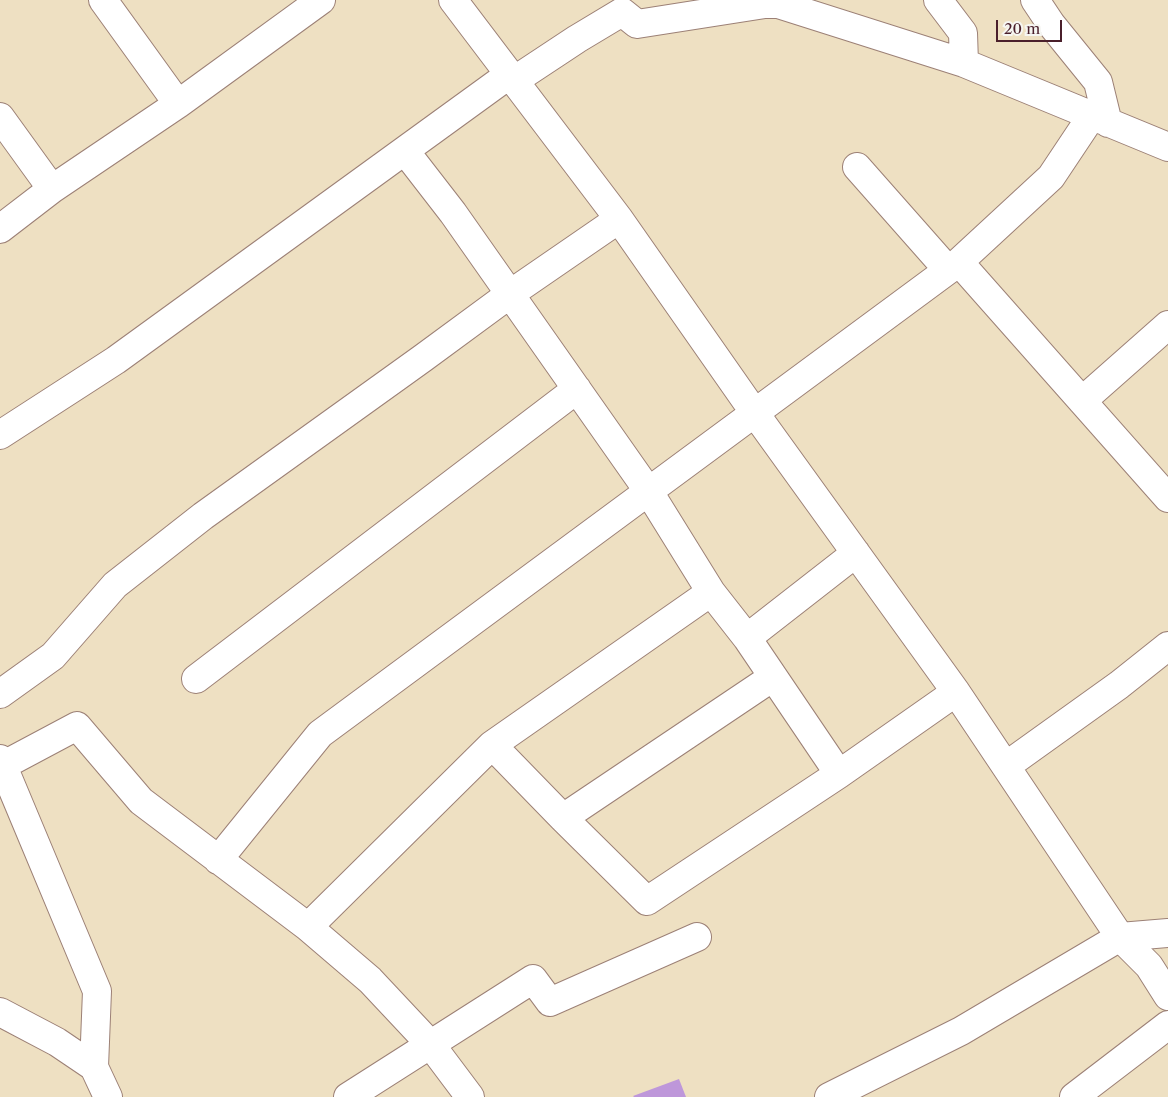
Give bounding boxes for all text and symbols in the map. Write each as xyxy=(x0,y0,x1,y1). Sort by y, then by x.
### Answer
scale bar xyxy=(998,10,1064,42)
text: 20 m xyxy=(1004,19,1040,38)

